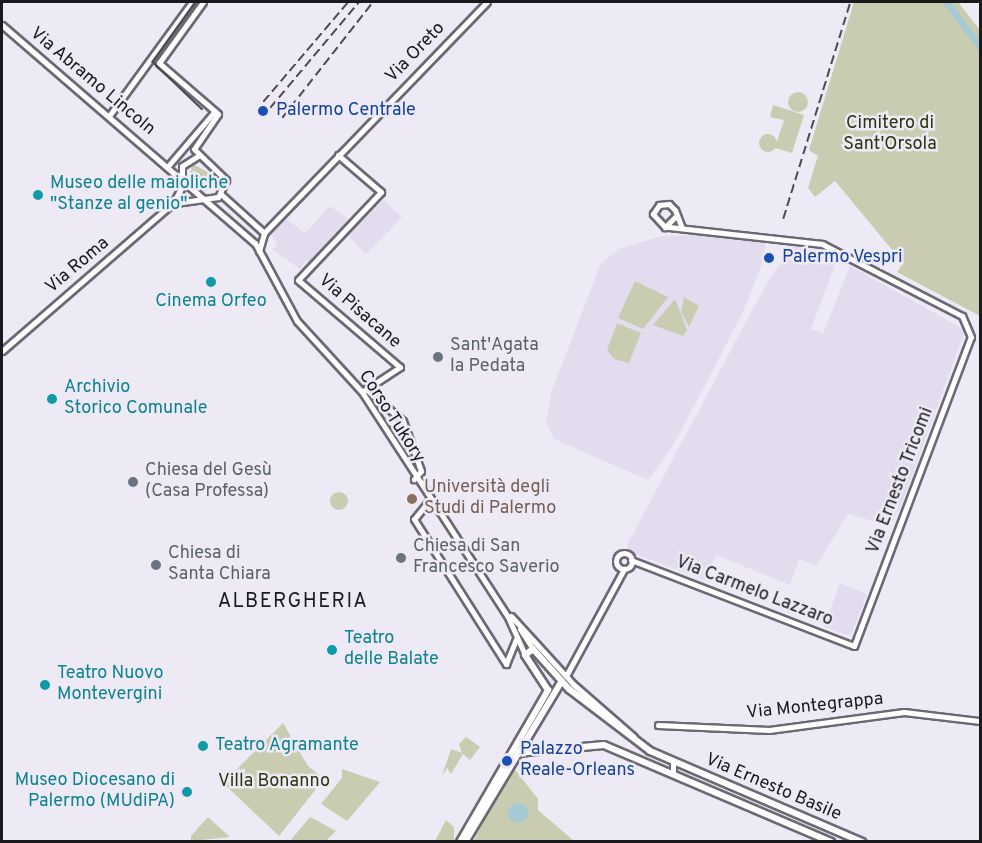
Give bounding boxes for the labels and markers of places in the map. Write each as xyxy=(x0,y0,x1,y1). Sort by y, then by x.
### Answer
place label: Palermo Centrale xyxy=(276,100,416,122)
marker: Palermo Centrale xyxy=(254,102,272,120)
place label: Museo delle maioliche "Stanze al genio" xyxy=(50,174,228,216)
marker: Museo delle maioliche "Stanze al genio" xyxy=(31,188,45,202)
place label: Palermo Vespri xyxy=(782,247,903,269)
marker: Palermo Vespri xyxy=(760,249,778,267)
marker: Cinema Orfeo xyxy=(204,275,218,289)
place label: Cinema Orfeo xyxy=(155,291,267,313)
place label: Sant'Agata la Pedata xyxy=(450,336,539,378)
marker: Sant'Agata la Pedata xyxy=(431,350,445,364)
place label: Archivio Storico Comunale xyxy=(64,378,207,420)
marker: Archivio Storico Comunale xyxy=(45,392,59,406)
place label: Chiesa del Gesù (Casa Professa) xyxy=(145,461,272,504)
marker: Chiesa del Gesù (Casa Professa) xyxy=(126,475,140,489)
place label: Università degli Studi di Palermo xyxy=(424,478,556,520)
marker: Università degli Studi di Palermo xyxy=(405,492,419,506)
place label: Chiesa di San Francesco Saverio xyxy=(413,537,560,580)
place label: Chiesa di Santa Chiara xyxy=(168,544,271,586)
marker: Chiesa di San Francesco Saverio xyxy=(394,551,408,565)
marker: Chiesa di Santa Chiara xyxy=(149,558,163,572)
place label: Teatro delle Balate xyxy=(344,629,439,672)
marker: Teatro delle Balate xyxy=(325,643,339,657)
place label: Teatro Nuovo Montevergini xyxy=(57,664,163,706)
marker: Teatro Nuovo Montevergini xyxy=(38,678,52,692)
place label: Teatro Agramante xyxy=(215,735,359,757)
marker: Teatro Agramante xyxy=(196,739,210,753)
place label: Palazzo Reale-Orleans xyxy=(520,740,635,783)
marker: Palazzo Reale-Orleans xyxy=(498,752,516,770)
place label: Museo Diocesano di Palermo (MUdiPA) xyxy=(15,771,175,814)
marker: Museo Diocesano di Palermo (MUdiPA) xyxy=(180,785,194,799)

